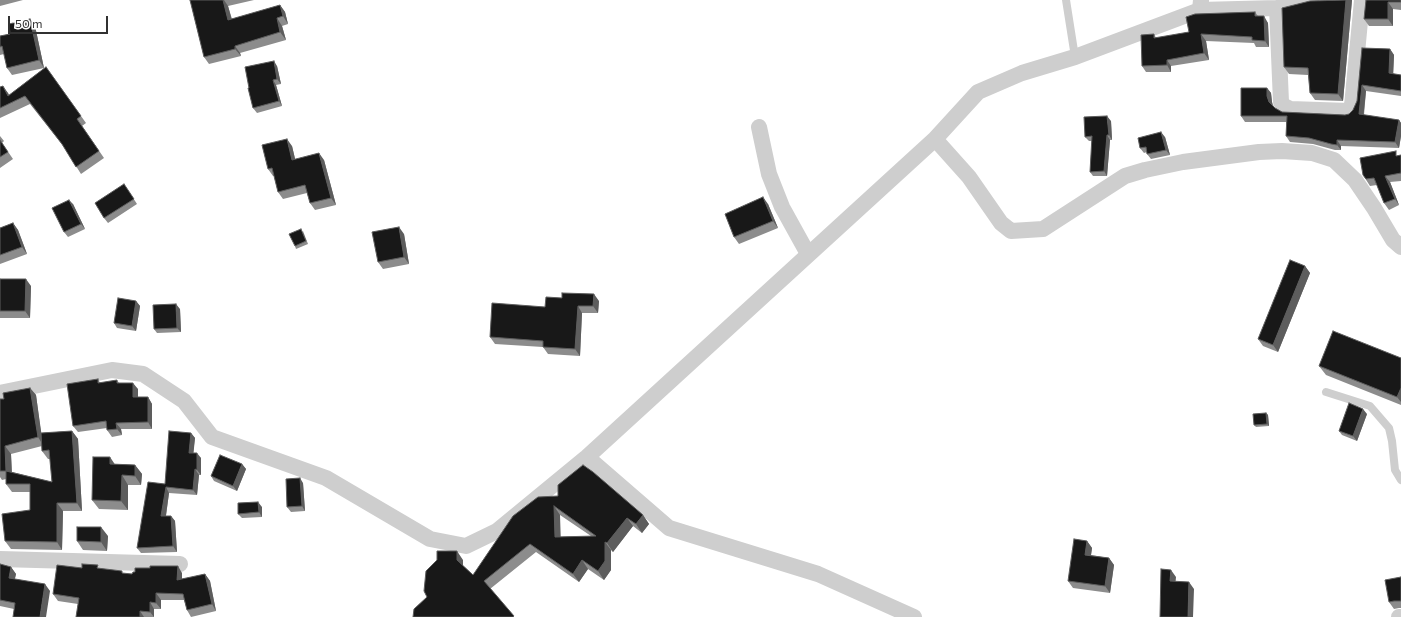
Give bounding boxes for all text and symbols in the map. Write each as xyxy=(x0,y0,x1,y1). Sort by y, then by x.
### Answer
scale bar xyxy=(10,8,110,34)
text: 50 m xyxy=(15,16,43,30)

